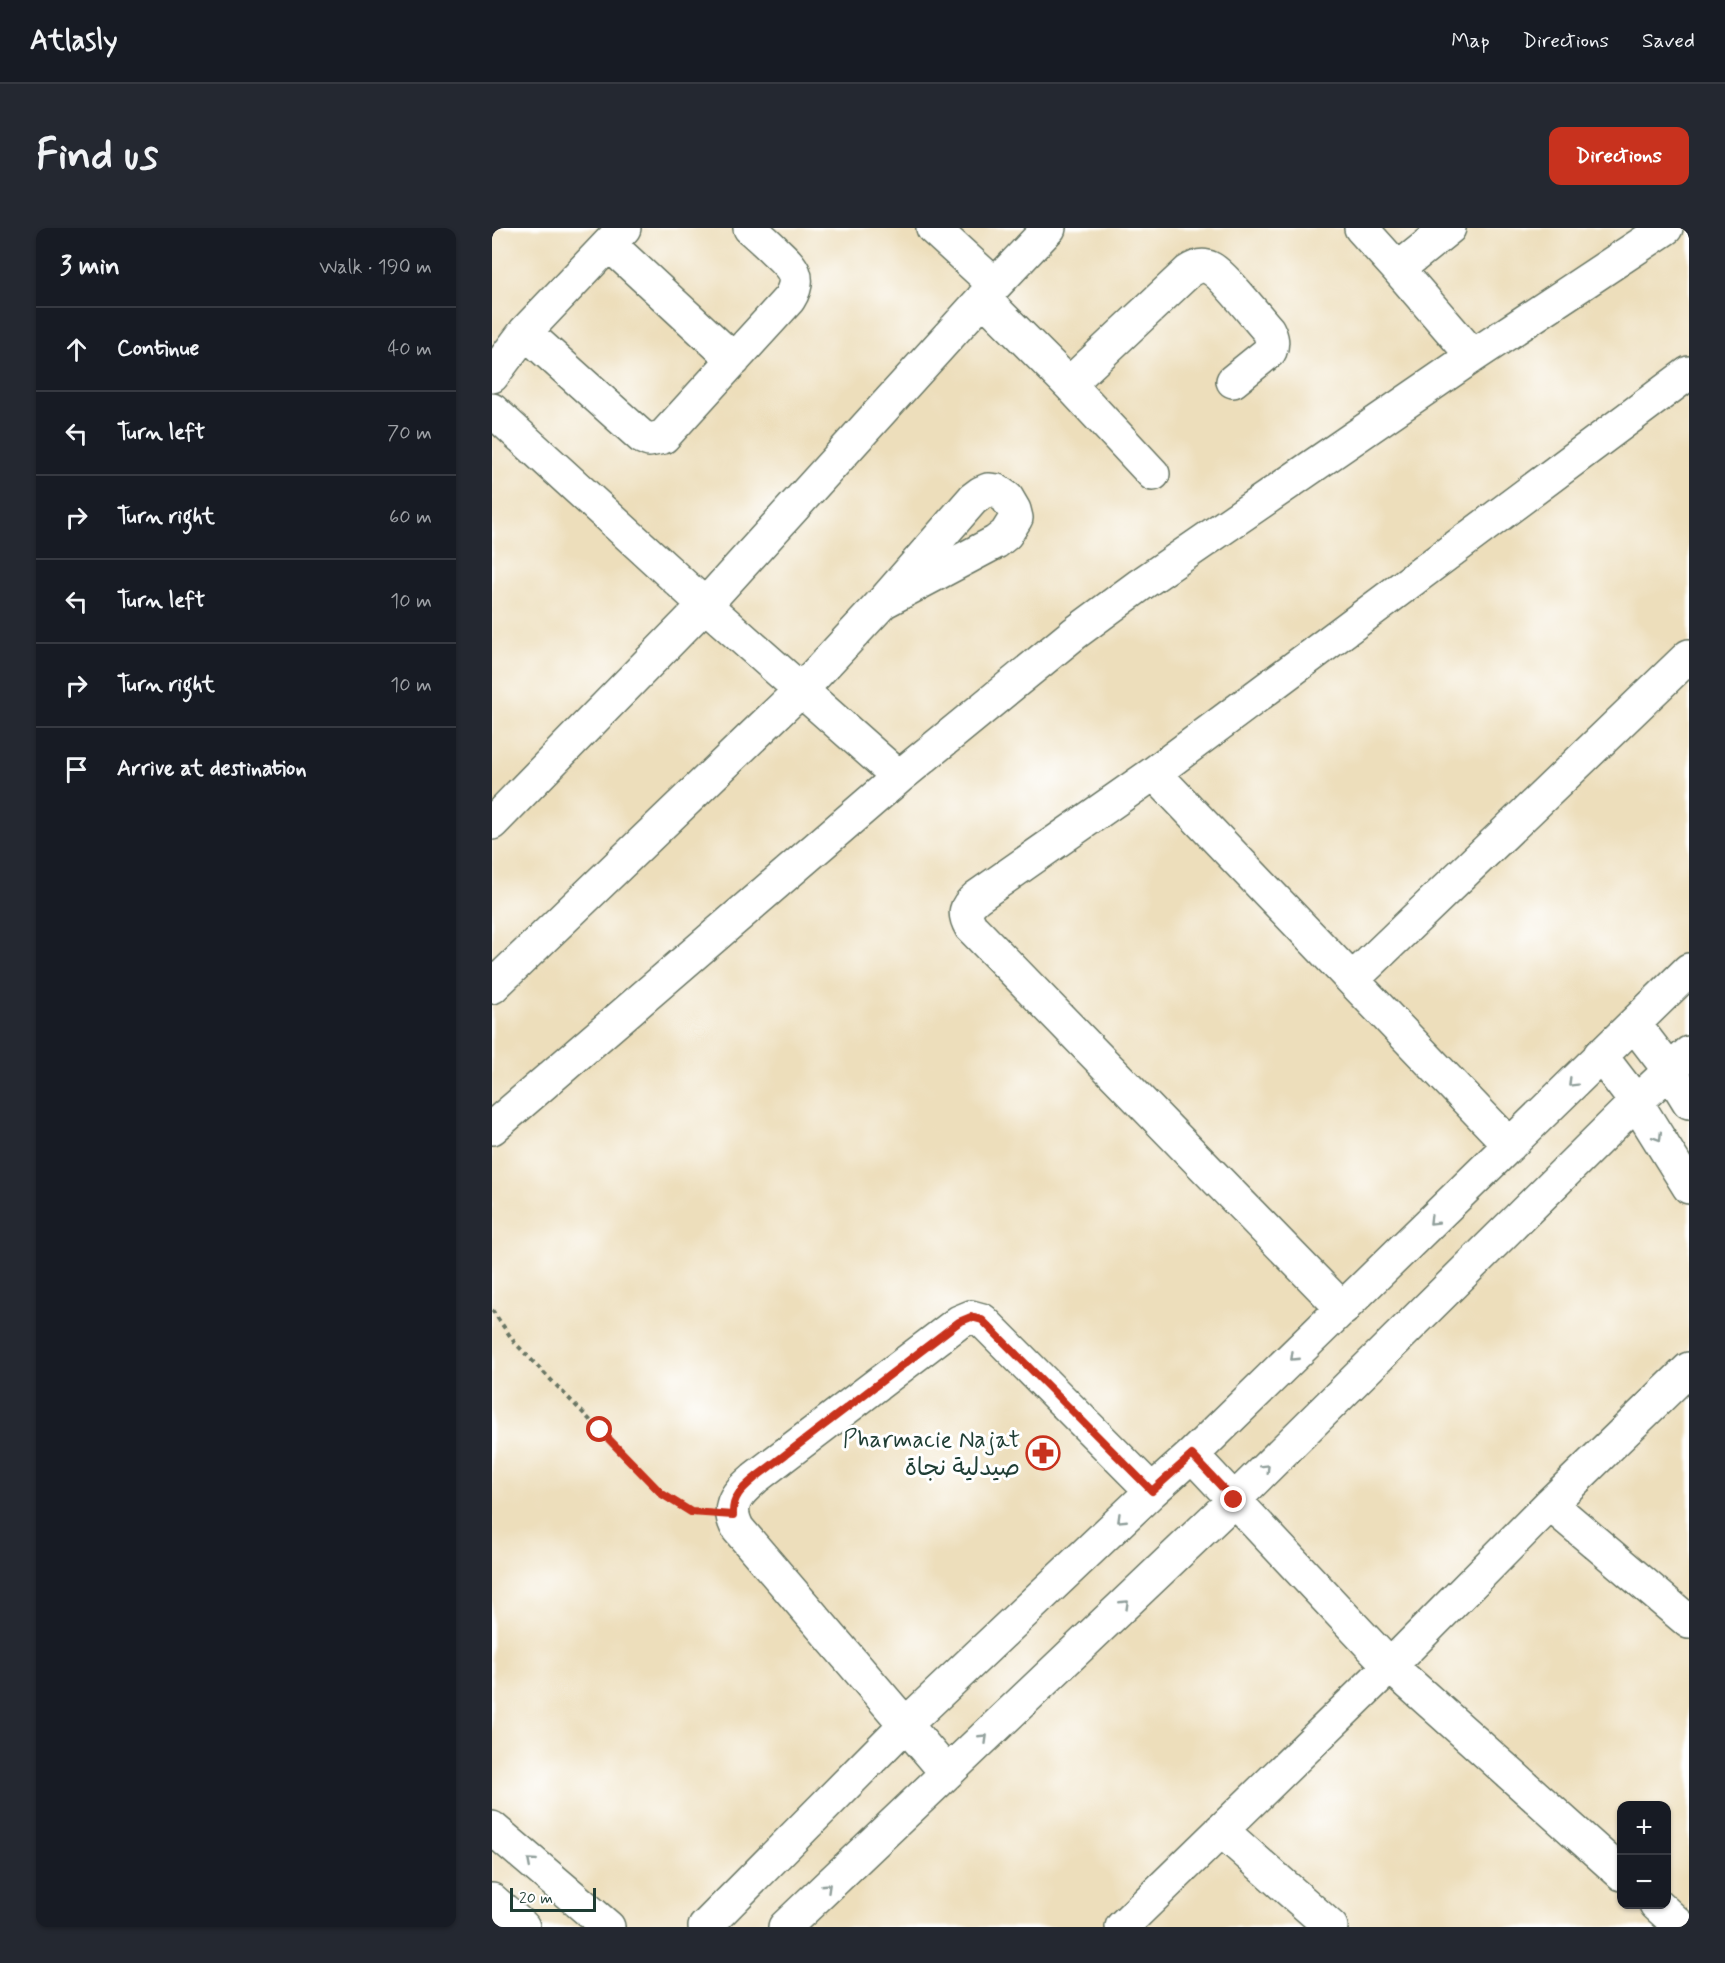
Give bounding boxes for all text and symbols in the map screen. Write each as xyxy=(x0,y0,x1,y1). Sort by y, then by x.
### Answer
text: Atlasly xyxy=(30,23,118,60)
text: Map xyxy=(1451,27,1490,55)
text: Directions xyxy=(1523,27,1609,55)
text: Saved xyxy=(1642,27,1695,55)
button: Directions xyxy=(1549,127,1689,185)
text: Find us xyxy=(36,129,158,184)
text: 3 min xyxy=(60,250,120,284)
text: Walk · 190 m xyxy=(319,254,432,281)
icon: ahead xyxy=(60,333,93,366)
text: Continue xyxy=(117,335,199,363)
text: 40 m xyxy=(388,336,432,363)
icon: left xyxy=(60,417,93,450)
text: Turn left xyxy=(117,419,205,447)
text: 70 m xyxy=(387,420,432,447)
icon: right xyxy=(60,501,93,534)
text: Turn right xyxy=(117,503,215,531)
text: 60 m xyxy=(389,504,432,531)
icon: left xyxy=(60,585,93,618)
text: Turn left xyxy=(117,587,205,615)
text: 10 m xyxy=(390,588,432,615)
icon: right xyxy=(60,669,93,702)
text: Turn right xyxy=(117,671,215,699)
text: 10 m xyxy=(390,672,432,699)
icon: arrive xyxy=(60,753,93,786)
text: Arrive at destination xyxy=(117,755,307,783)
one-way arrow xyxy=(1568,1076,1579,1087)
one-way arrow xyxy=(1650,1131,1662,1141)
one-way arrow xyxy=(1429,1214,1440,1224)
one-way arrow xyxy=(1290,1350,1300,1361)
route start xyxy=(586,1416,612,1442)
place label: Pharmacie Najat صيدلية نجاة xyxy=(843,1425,1020,1484)
pharmacy icon: Pharmacie Najat صيدلية نجاة xyxy=(1025,1435,1061,1471)
one-way arrow xyxy=(1258,1465,1269,1476)
route end xyxy=(1220,1486,1246,1512)
one-way arrow xyxy=(1118,1512,1129,1523)
one-way arrow xyxy=(1118,1600,1129,1611)
one-way arrow xyxy=(977,1734,987,1745)
map controls xyxy=(1617,1801,1671,1909)
button: + xyxy=(1617,1801,1671,1855)
button: − xyxy=(1617,1855,1671,1909)
one-way arrow xyxy=(527,1858,538,1869)
one-way arrow xyxy=(820,1883,831,1894)
scale bar xyxy=(510,1885,596,1912)
text: 20 m xyxy=(519,1888,553,1909)

